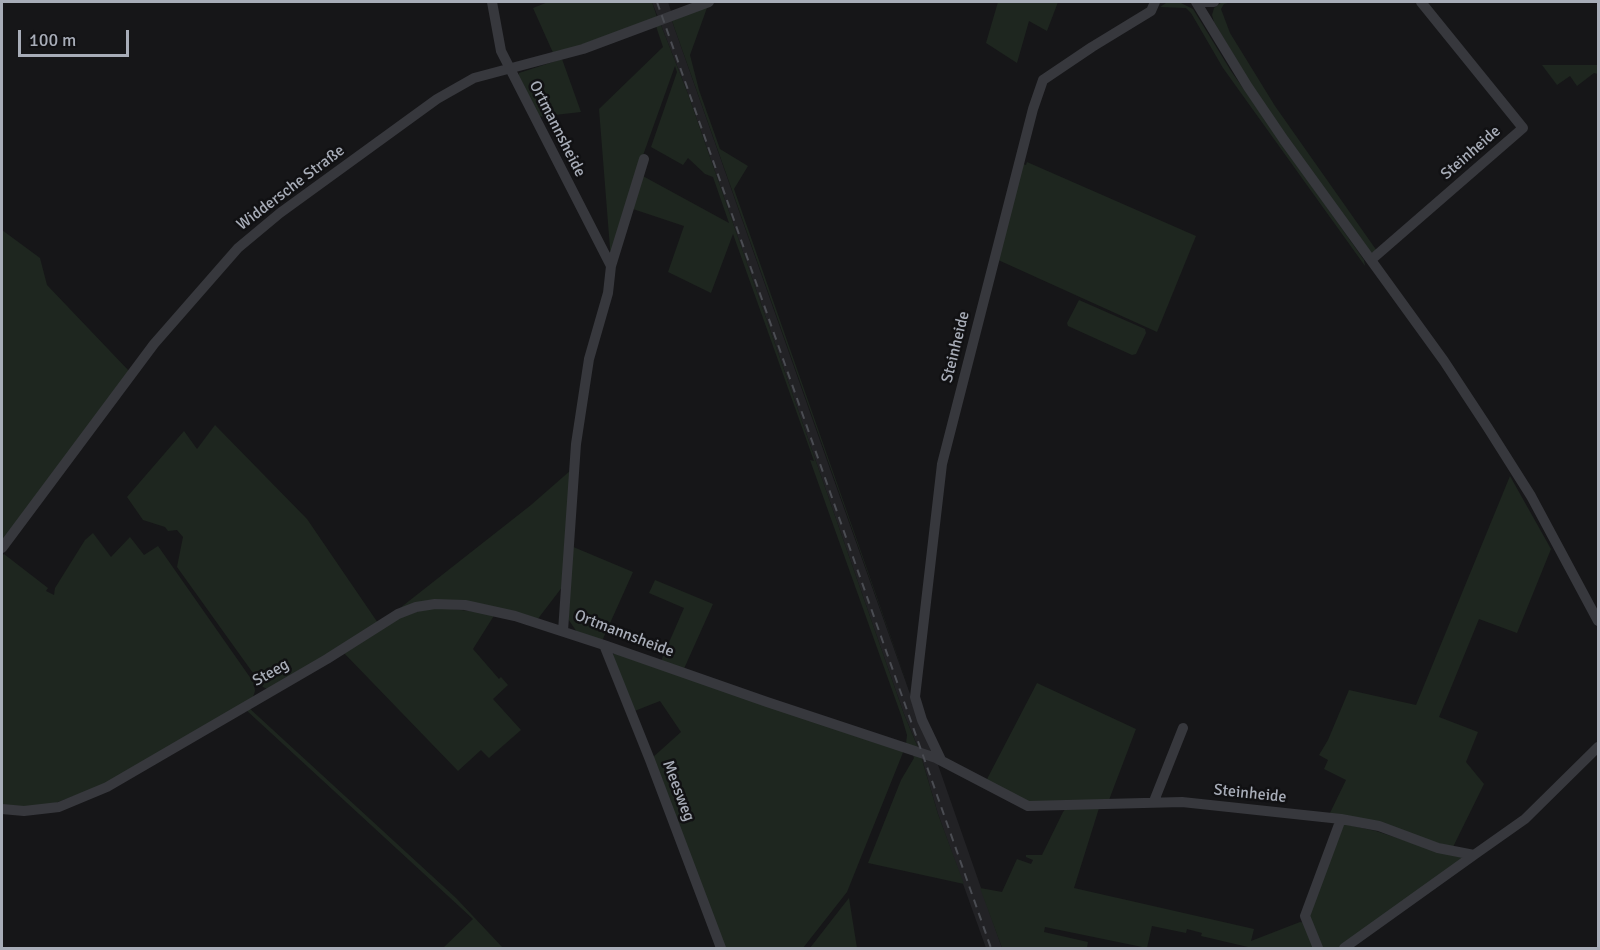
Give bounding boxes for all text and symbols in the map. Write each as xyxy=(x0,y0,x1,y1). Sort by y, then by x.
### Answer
scale bar xyxy=(21,18,132,56)
text: 100 m xyxy=(29,29,76,51)
street label: Ortmannsheide xyxy=(525,78,589,180)
street label: Steinheide xyxy=(1437,122,1505,184)
street label: Widdersche Straße xyxy=(233,141,349,235)
street label: Steinheide xyxy=(938,309,974,385)
street label: Ortmannsheide xyxy=(571,606,677,662)
street label: Steeg xyxy=(249,655,293,691)
street label: Meesweg xyxy=(658,758,698,824)
street label: Steinheide xyxy=(1213,781,1287,807)

